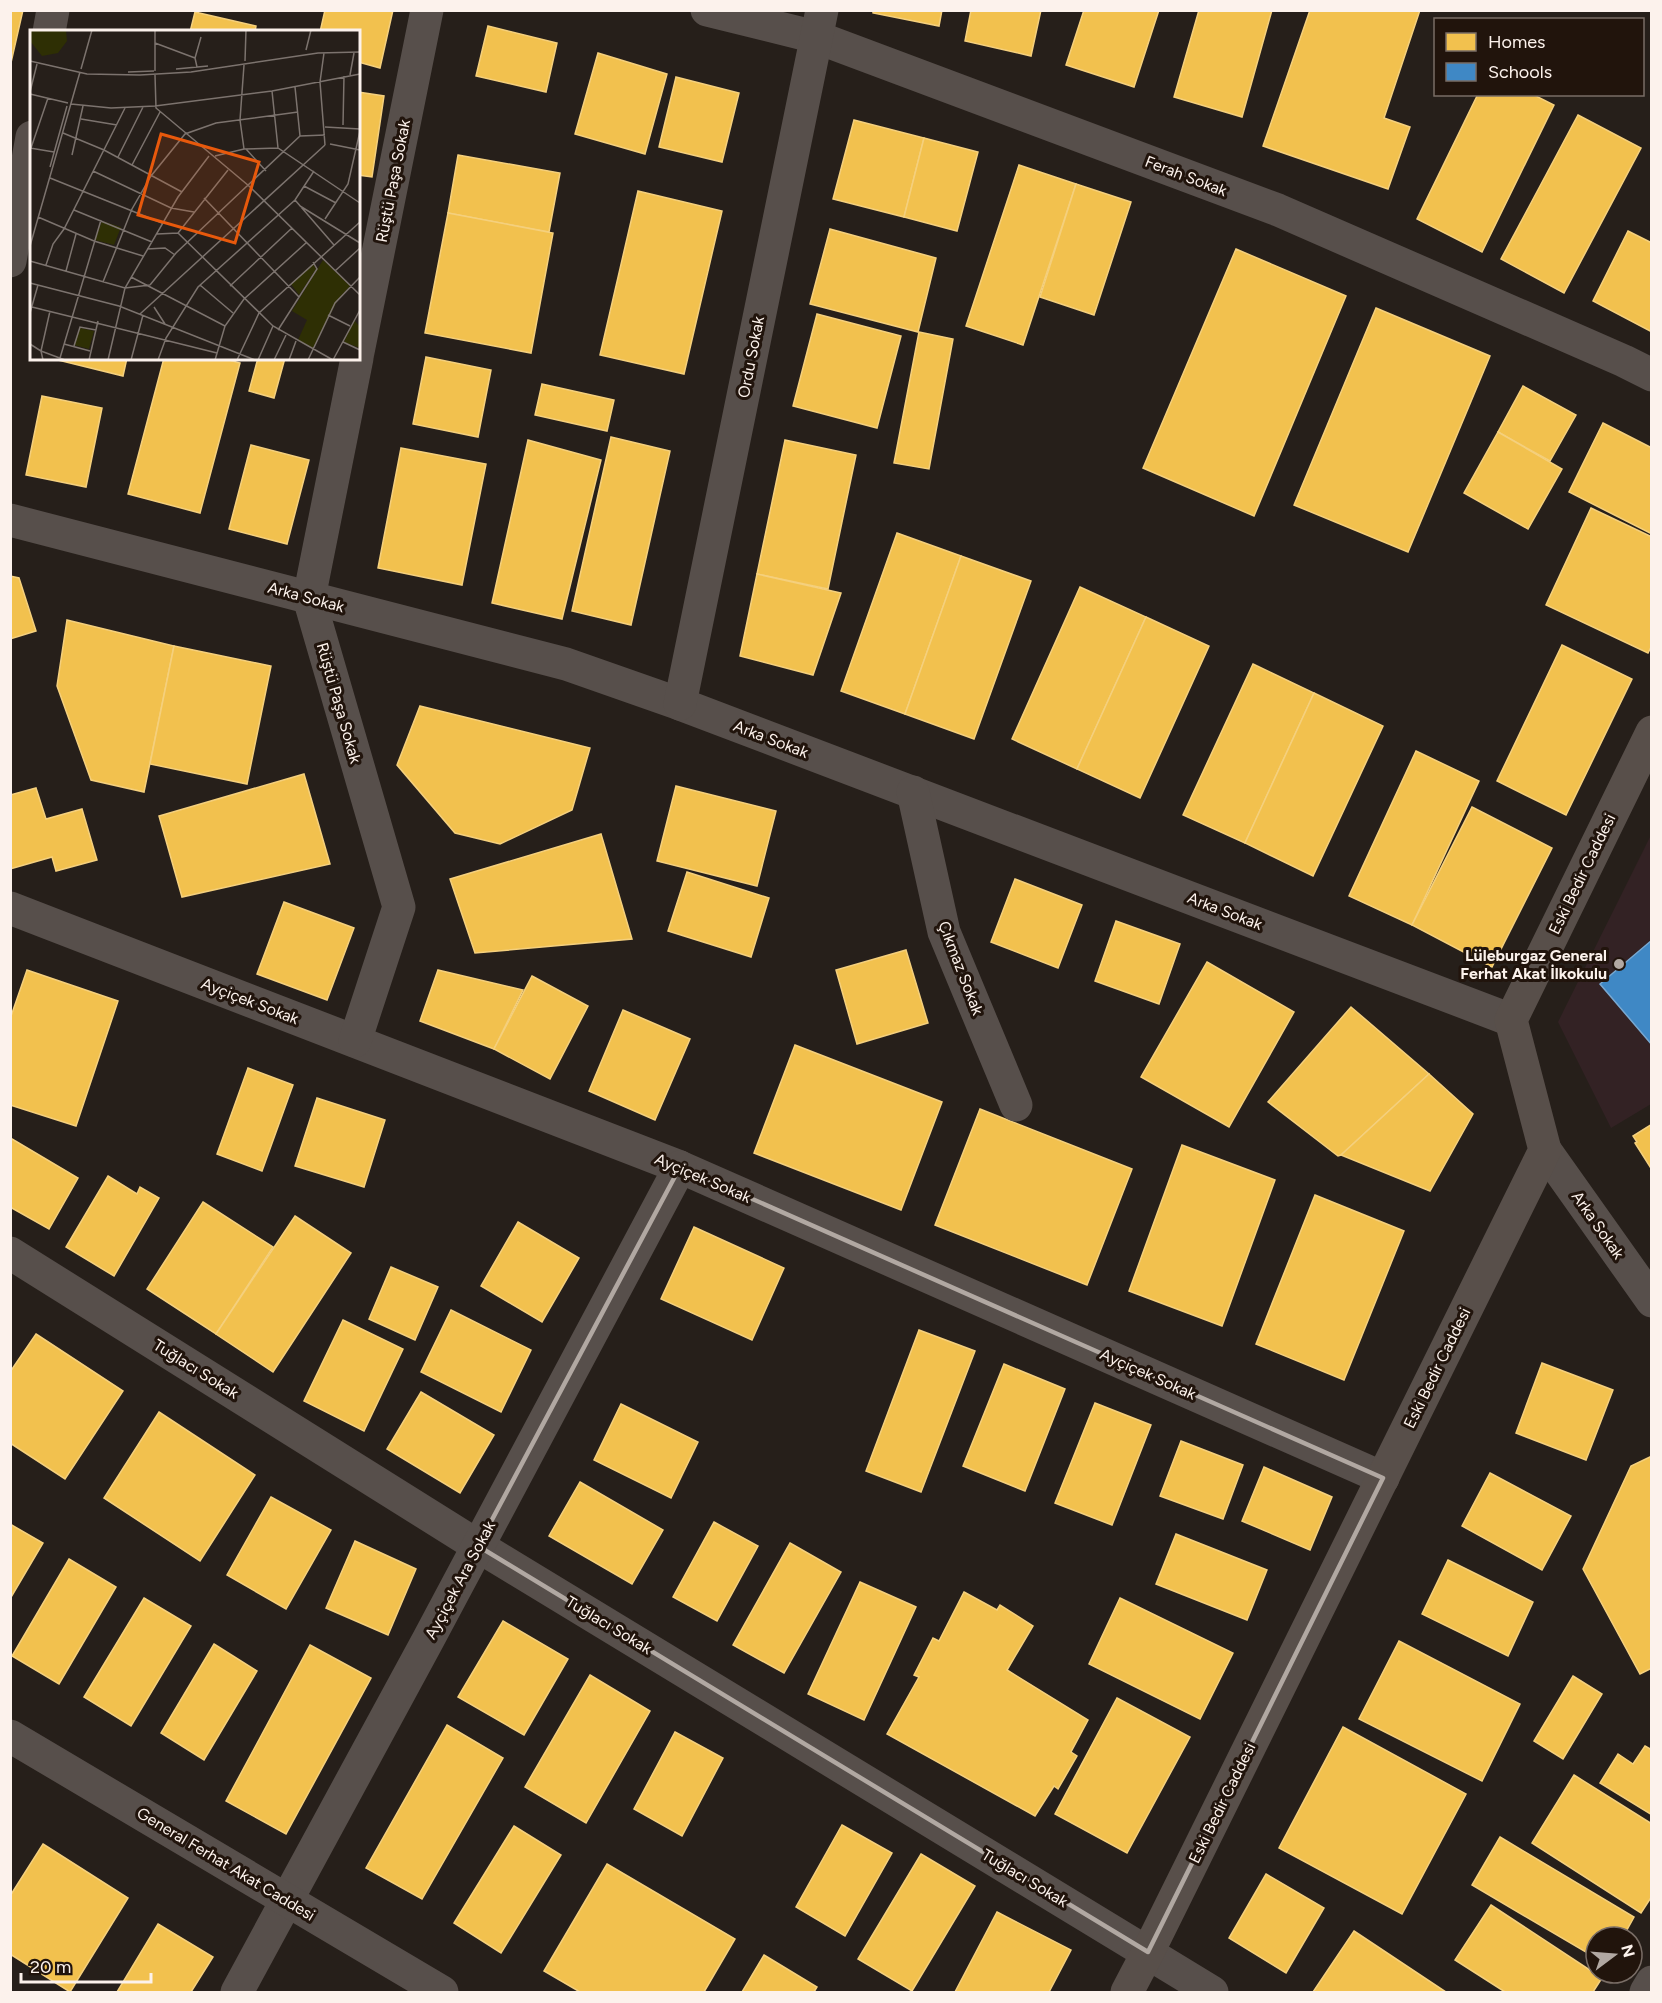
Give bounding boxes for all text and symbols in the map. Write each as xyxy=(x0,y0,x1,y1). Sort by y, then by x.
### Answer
legend xyxy=(1434,18,1644,96)
inset map xyxy=(30,30,360,360)
text: Homes xyxy=(1488,31,1546,53)
text: Schools xyxy=(1488,61,1552,83)
street label: Rüştü Paşa Sokak xyxy=(372,118,414,244)
street label: Ferah Sokak xyxy=(1142,152,1230,200)
street label: Ordu Sokak xyxy=(734,314,768,399)
street label: Arka Sokak xyxy=(266,578,347,616)
street label: Rüştü Paşa Sokak xyxy=(313,640,365,766)
street label: Arka Sokak xyxy=(731,716,811,762)
street label: Eski Bedir Caddesi xyxy=(1545,811,1619,937)
street label: Arka Sokak xyxy=(1185,888,1265,934)
street label: Çıkmaz Sokak xyxy=(934,918,988,1018)
place label: Lüleburgaz General Ferhat Akat İlkokulu xyxy=(1460,946,1607,983)
marker: Lüleburgaz General Ferhat Akat İlkokulu xyxy=(1612,957,1626,971)
street label: Ayçiçek Sokak xyxy=(199,974,302,1028)
street label: Ayçiçek Sokak xyxy=(652,1149,754,1207)
street label: Arka Sokak xyxy=(1568,1187,1628,1263)
street label: Eski Bedir Caddesi xyxy=(1400,1305,1474,1431)
street label: Tuğlacı Sokak xyxy=(150,1335,242,1403)
street label: Ayçiçek Sokak xyxy=(1097,1344,1199,1404)
street label: Ayçiçek Ara Sokak xyxy=(421,1517,499,1642)
street label: Tuğlacı Sokak xyxy=(563,1592,656,1658)
street label: Eski Bedir Caddesi xyxy=(1185,1740,1259,1866)
street label: General Ferhat Akat Caddesi xyxy=(134,1803,318,1925)
street label: Tuğlacı Sokak xyxy=(979,1845,1072,1911)
north arrow xyxy=(1584,1925,1644,1985)
text: N xyxy=(1617,1942,1639,1960)
scale bar xyxy=(21,1946,152,1984)
text: 20 m xyxy=(30,1956,71,1978)

